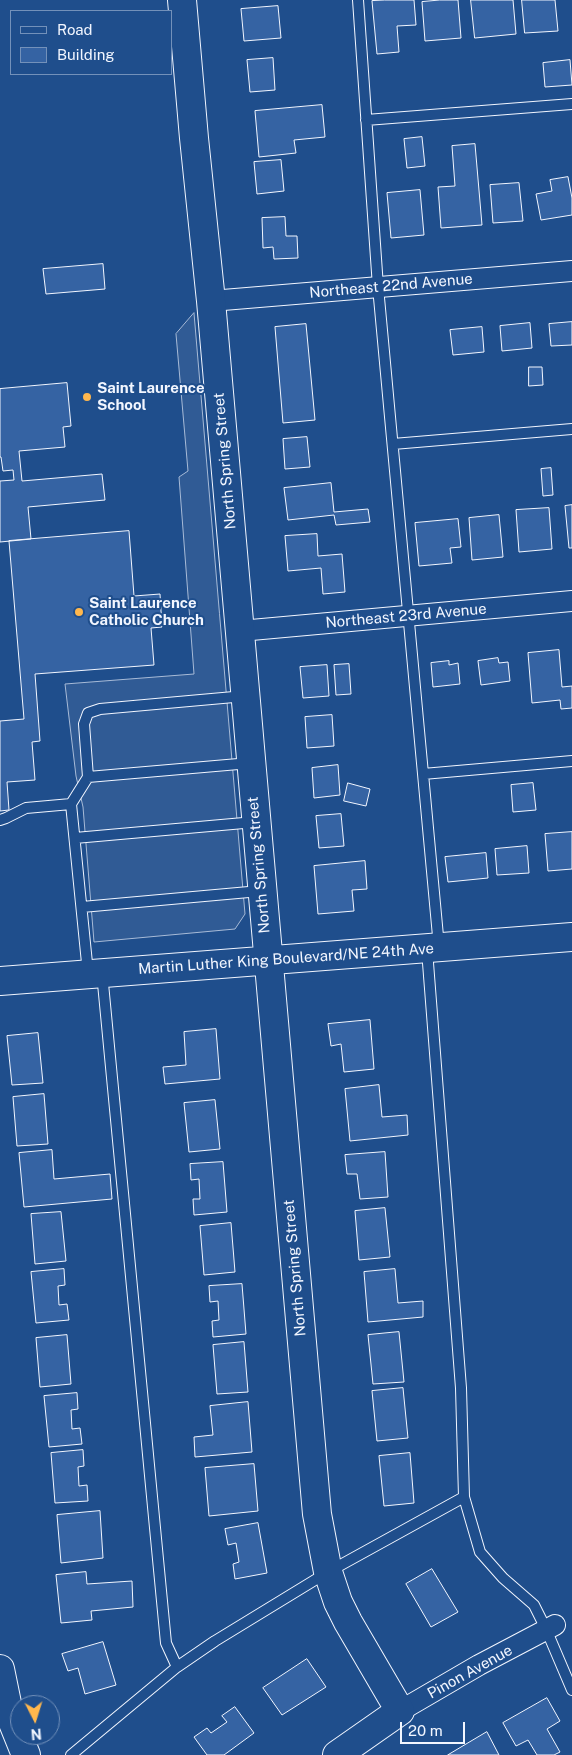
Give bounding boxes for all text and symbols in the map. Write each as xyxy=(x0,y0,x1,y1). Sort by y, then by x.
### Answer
legend xyxy=(10,10,172,75)
text: Road xyxy=(57,21,93,38)
text: Building xyxy=(57,46,115,63)
street label: Northeast 22nd Avenue xyxy=(309,270,473,302)
place label: Saint Laurence School xyxy=(97,379,205,414)
marker: Saint Laurence School xyxy=(81,391,93,403)
street label: North Spring Street xyxy=(210,392,240,530)
place label: Saint Laurence Catholic Church xyxy=(89,594,204,629)
street label: Northeast 23rd Avenue xyxy=(325,600,487,632)
marker: Saint Laurence Catholic Church xyxy=(73,606,85,618)
street label: North Spring Street xyxy=(244,796,274,934)
street label: Martin Luther King Boulevard/NE 24th Ave xyxy=(137,940,435,978)
street label: North Spring Street xyxy=(280,1199,310,1337)
street label: Pinon Avenue xyxy=(424,1641,516,1703)
north arrow xyxy=(10,1695,60,1745)
scale bar xyxy=(402,1712,467,1744)
text: 20 m xyxy=(408,1722,443,1739)
text: N xyxy=(30,1725,42,1742)

